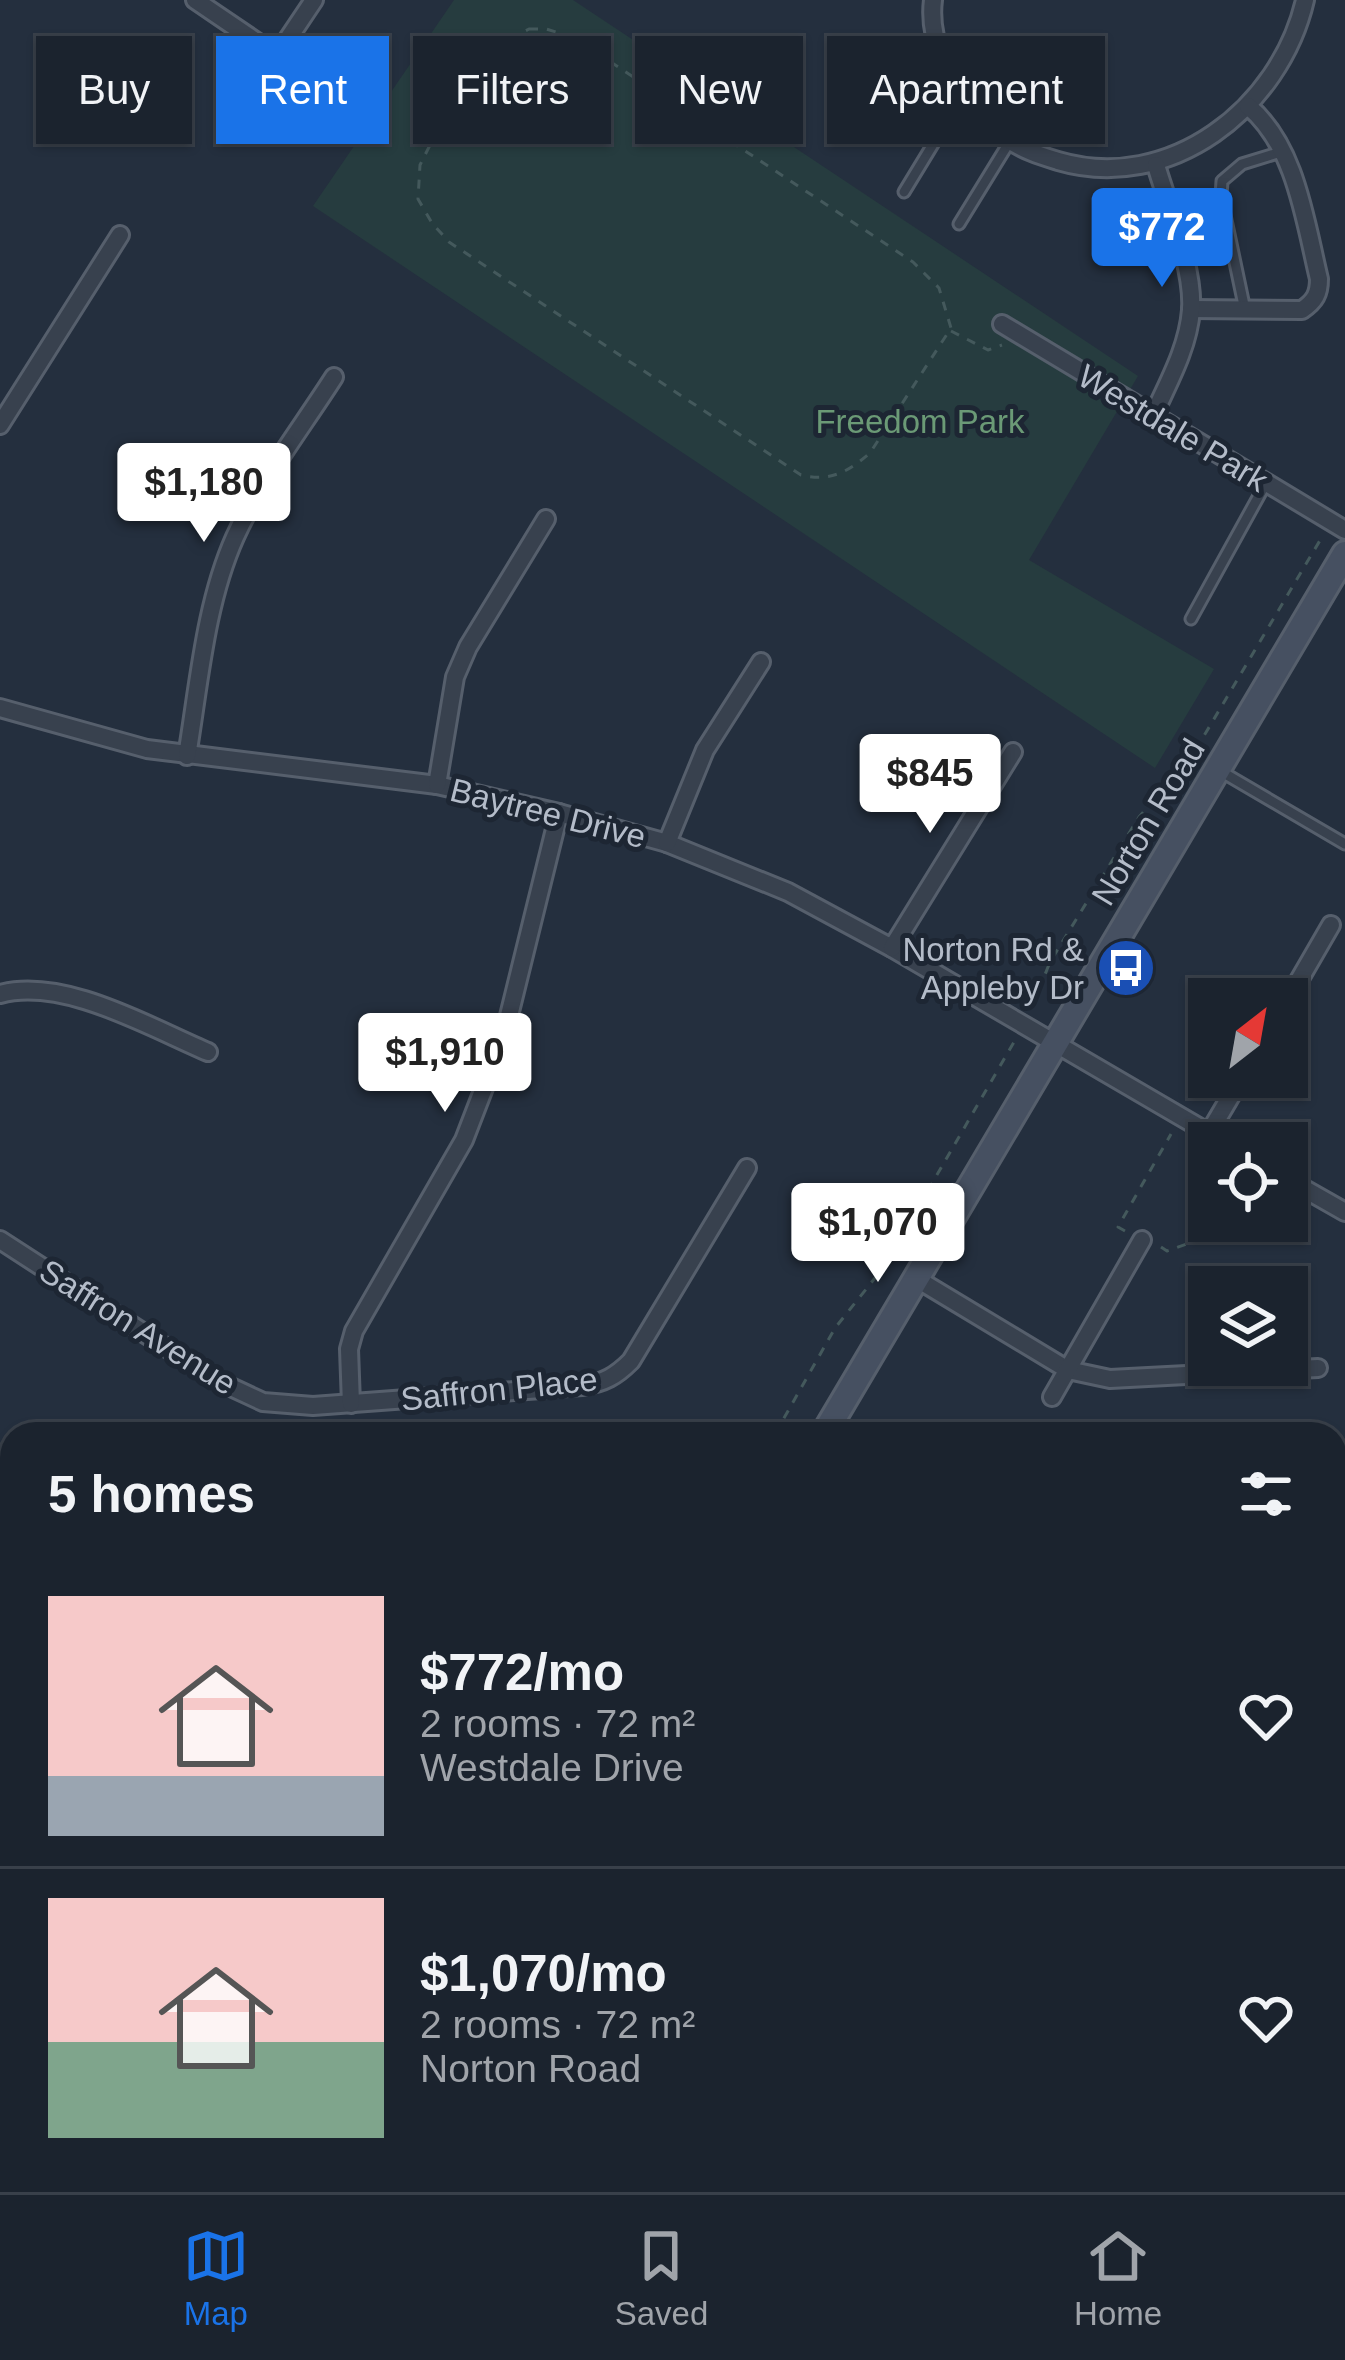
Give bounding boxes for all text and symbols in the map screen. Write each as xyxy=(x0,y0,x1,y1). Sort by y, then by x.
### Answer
chip: Buy xyxy=(36,36,192,144)
chip: Rent xyxy=(216,36,389,144)
chip: Filters xyxy=(413,36,611,144)
chip: New xyxy=(635,36,803,144)
chip: Apartment xyxy=(827,36,1105,144)
pin: $772 xyxy=(1091,188,1233,290)
text: $772 xyxy=(1119,205,1205,248)
street label: Westdale Park xyxy=(1072,357,1275,499)
park label: Freedom Park xyxy=(815,403,1025,440)
pin: $1,180 xyxy=(106,443,302,545)
text: $1,180 xyxy=(144,460,264,503)
street label: Norton Road xyxy=(1084,732,1212,912)
pin: $845 xyxy=(859,734,1001,836)
text: $845 xyxy=(887,751,973,794)
street label: Baytree Drive xyxy=(447,771,649,855)
place label: Norton Rd & Appleby Dr xyxy=(902,931,1084,1006)
bus stop icon: Norton Rd & Appleby Dr xyxy=(1095,937,1157,999)
north arrow xyxy=(1188,978,1308,1098)
map controls xyxy=(1188,978,1308,1386)
pin: $1,910 xyxy=(347,1013,543,1115)
text: $1,910 xyxy=(385,1030,505,1073)
button: locate xyxy=(1188,1122,1308,1242)
pin: $1,070 xyxy=(780,1183,976,1285)
text: $1,070 xyxy=(818,1200,938,1243)
street label: Saffron Avenue xyxy=(33,1252,243,1402)
button: layers xyxy=(1188,1266,1308,1386)
street label: Saffron Place xyxy=(399,1360,599,1418)
icon: filters xyxy=(1233,1461,1299,1527)
text: 5 homes xyxy=(48,1466,255,1523)
icon: home xyxy=(144,1644,288,1788)
text: $772/mo xyxy=(420,1644,624,1701)
icon: heart xyxy=(1233,1683,1299,1749)
text: 2 rooms · 72 m² xyxy=(420,1702,695,1745)
text: Westdale Drive xyxy=(420,1746,684,1789)
text: $1,070/mo xyxy=(420,1945,667,2002)
icon: home xyxy=(144,1946,288,2090)
icon: heart xyxy=(1233,1985,1299,2051)
text: 2 rooms · 72 m² xyxy=(420,2003,695,2046)
text: Norton Road xyxy=(420,2047,641,2090)
tab: Map xyxy=(183,2223,249,2333)
tab: Saved xyxy=(615,2223,708,2333)
tab: Home xyxy=(1074,2223,1162,2333)

